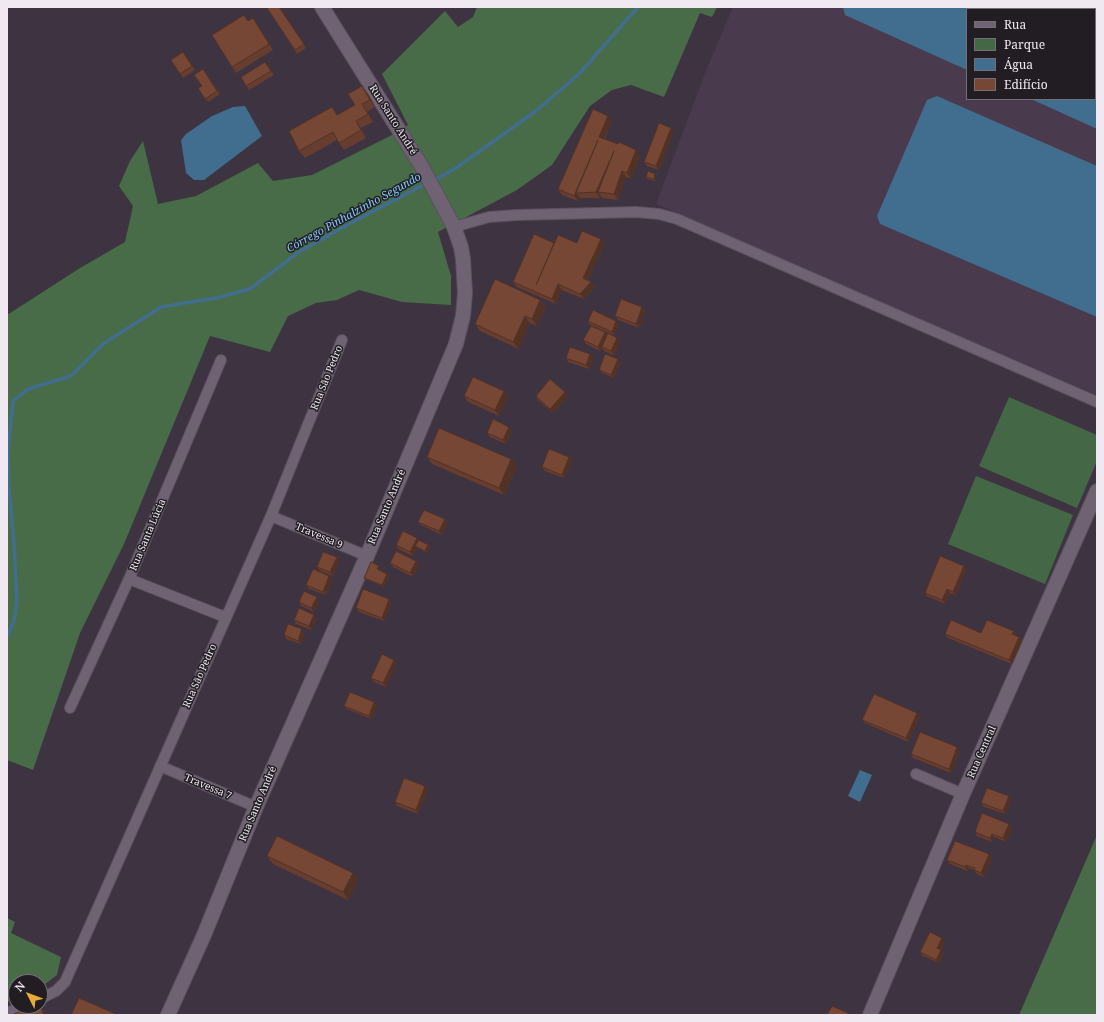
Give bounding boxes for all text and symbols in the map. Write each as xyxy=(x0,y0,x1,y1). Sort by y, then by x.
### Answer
legend xyxy=(966,8,1096,100)
text: Rua xyxy=(1004,16,1026,33)
text: Parque xyxy=(1004,36,1045,53)
text: Água xyxy=(1004,56,1033,73)
text: Edifício xyxy=(1004,76,1048,93)
street label: Rua Santo André xyxy=(367,83,419,157)
water label: Córrego Pinhalzinho Segundo xyxy=(284,170,424,256)
street label: Rua São Pedro xyxy=(309,344,345,412)
street label: Rua Santo André xyxy=(366,468,408,546)
street label: Rua Santa Lúcia xyxy=(127,497,169,573)
street label: Travessa 9 xyxy=(294,521,344,551)
street label: Rua São Pedro xyxy=(181,642,219,710)
street label: Rua Central xyxy=(965,724,999,780)
street label: Rua Santo André xyxy=(237,765,279,843)
street label: Travessa 7 xyxy=(183,772,233,802)
north arrow xyxy=(8,974,48,1014)
text: N xyxy=(11,978,28,995)

